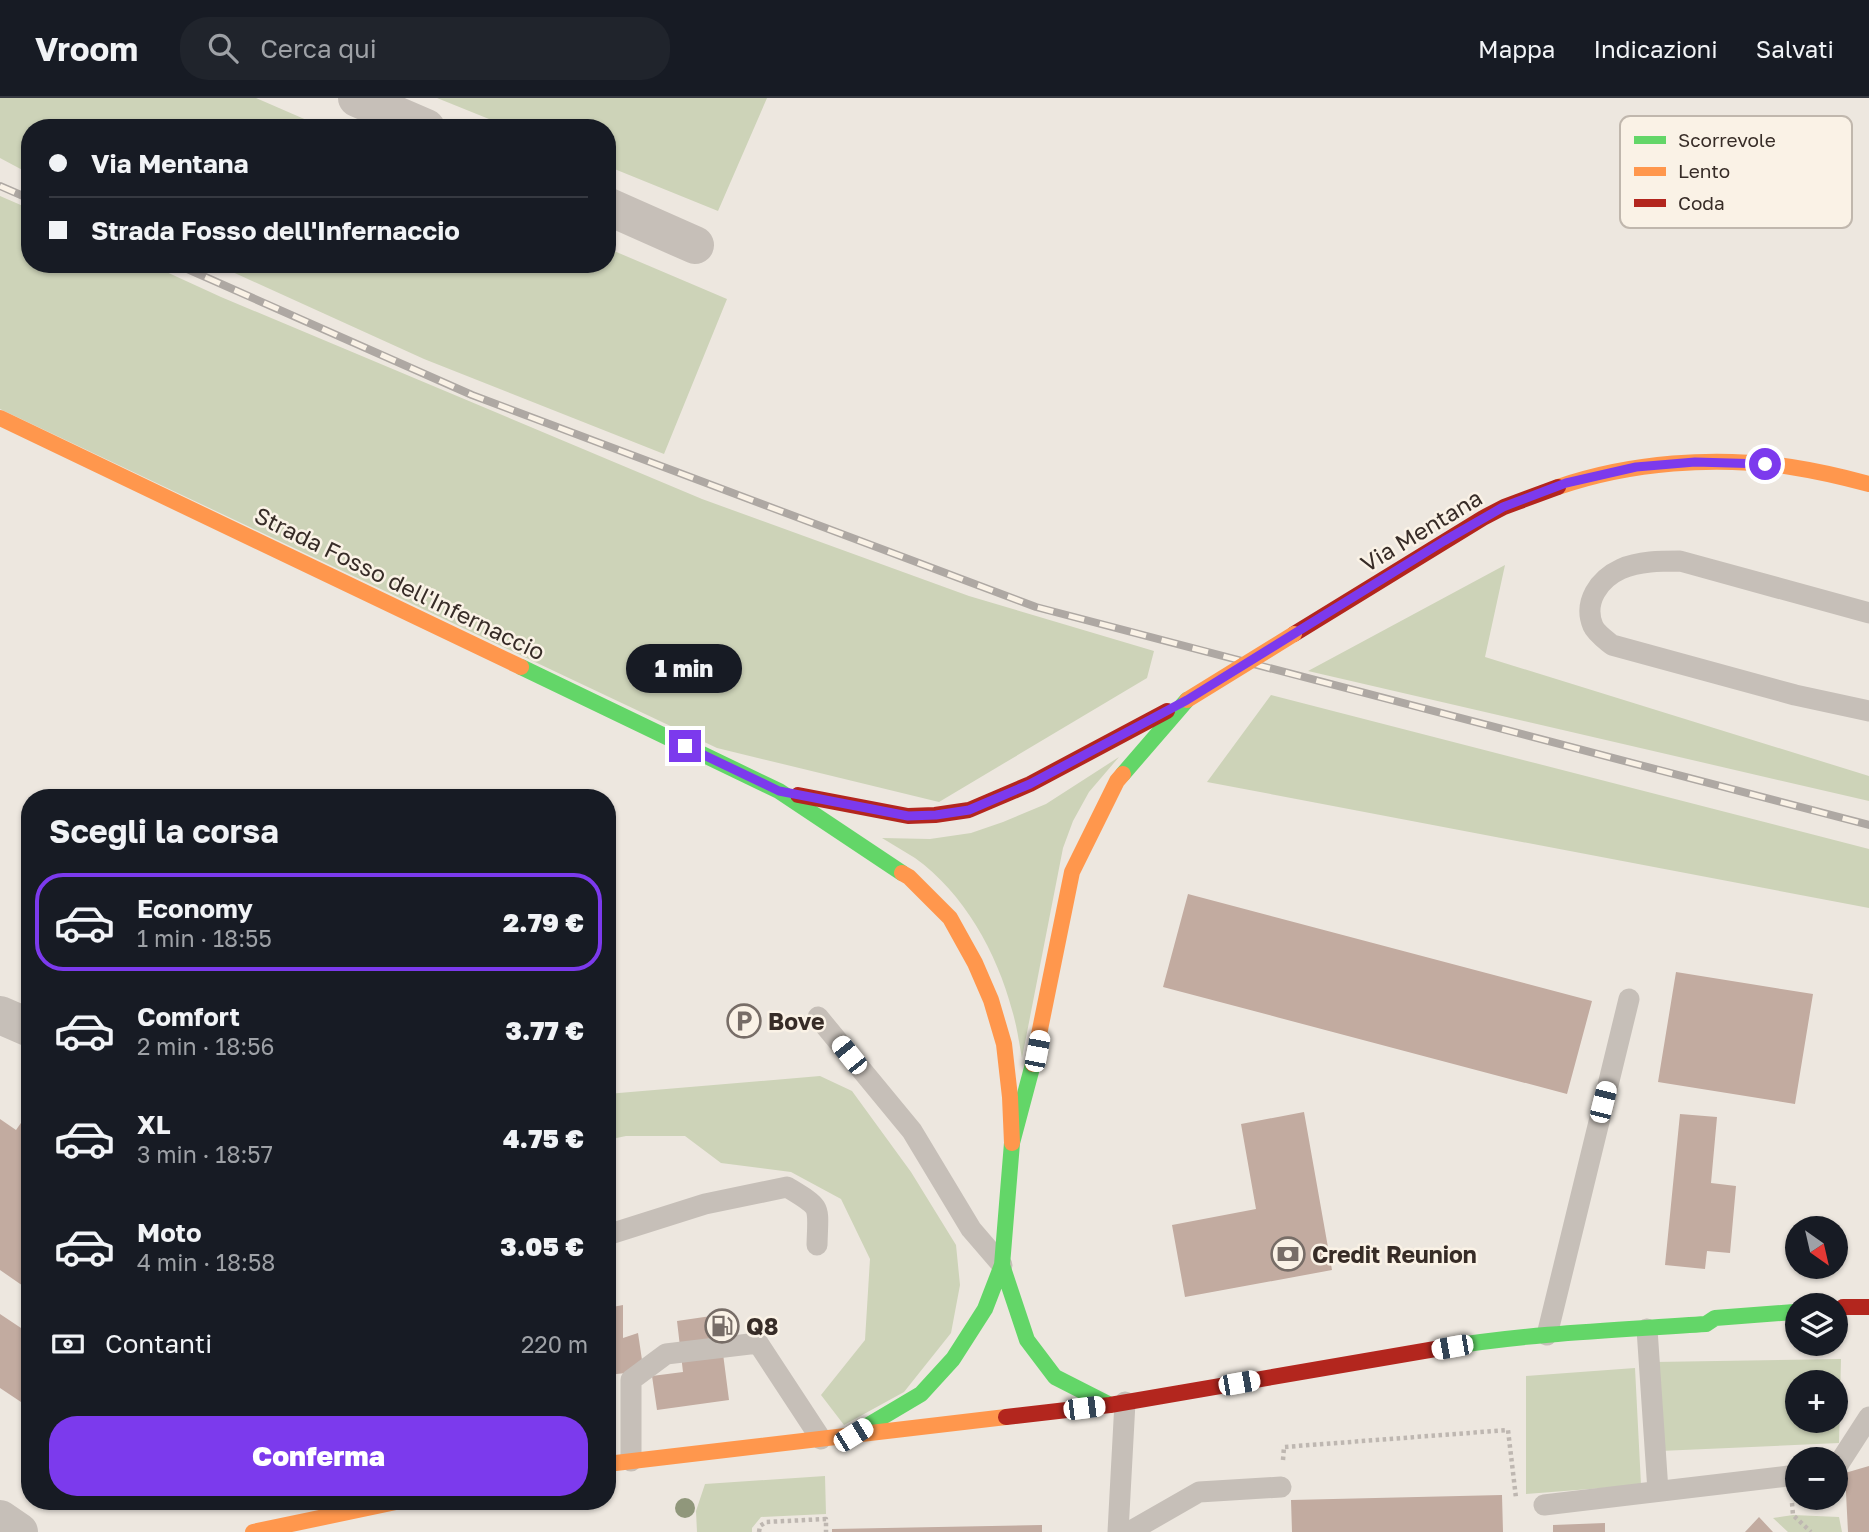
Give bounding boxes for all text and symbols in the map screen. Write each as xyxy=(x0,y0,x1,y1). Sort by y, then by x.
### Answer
search box xyxy=(180,17,670,80)
text: Vroom xyxy=(35,29,138,68)
icon: search xyxy=(204,29,242,67)
text: Cerca qui xyxy=(260,33,377,64)
text: Mappa xyxy=(1478,34,1555,63)
text: Indicazioni xyxy=(1593,34,1718,63)
text: Salvati xyxy=(1756,34,1834,63)
legend xyxy=(1620,116,1852,228)
text: Scorrevole xyxy=(1678,128,1776,151)
text: Via Mentana xyxy=(91,148,249,179)
text: Lento xyxy=(1678,159,1730,182)
text: Coda xyxy=(1678,191,1725,214)
text: Strada Fosso dell'Infernaccio xyxy=(91,215,460,246)
route start xyxy=(1749,448,1781,480)
street label: Via Mentana xyxy=(1355,483,1487,577)
street label: Strada Fosso dell'Infernaccio xyxy=(250,500,550,666)
callout: 1 min xyxy=(627,644,743,694)
text: 1 min xyxy=(655,654,713,682)
route end xyxy=(669,730,701,762)
text: Scegli la corsa xyxy=(49,812,279,850)
icon: car xyxy=(53,891,116,954)
text: Economy xyxy=(137,893,253,924)
text: 2.79 € xyxy=(503,907,584,938)
text: 1 min · 18:55 xyxy=(137,924,272,952)
icon: car xyxy=(53,999,116,1062)
text: Comfort xyxy=(137,1001,240,1032)
parking icon: Bove xyxy=(725,1002,763,1040)
place label: Bove xyxy=(768,1007,824,1035)
text: 3.77 € xyxy=(505,1015,584,1046)
car xyxy=(1023,1028,1052,1074)
text: 2 min · 18:56 xyxy=(137,1032,275,1060)
car xyxy=(828,1032,871,1078)
car xyxy=(1588,1079,1619,1125)
icon: car xyxy=(53,1107,116,1170)
text: XL xyxy=(137,1109,171,1140)
text: 4.75 € xyxy=(503,1123,584,1154)
text: 3 min · 18:57 xyxy=(137,1140,273,1168)
icon: car xyxy=(53,1215,116,1278)
north arrow xyxy=(1785,1216,1848,1279)
map controls xyxy=(1785,1216,1848,1510)
text: Moto xyxy=(137,1217,202,1248)
text: 3.05 € xyxy=(500,1231,584,1262)
bank icon: Credit Reunion xyxy=(1269,1235,1307,1273)
place label: Credit Reunion xyxy=(1312,1240,1477,1268)
text: 4 min · 18:58 xyxy=(137,1248,275,1276)
button: layers xyxy=(1785,1293,1848,1356)
fuel station icon: Q8 xyxy=(703,1307,741,1345)
place label: Q8 xyxy=(746,1312,778,1340)
icon: cash xyxy=(49,1325,87,1363)
text: Contanti xyxy=(105,1328,212,1359)
text: 220 m xyxy=(521,1330,588,1358)
car xyxy=(1430,1333,1475,1361)
car xyxy=(1217,1369,1262,1397)
button: + xyxy=(1785,1370,1848,1433)
car xyxy=(1062,1395,1107,1421)
car xyxy=(830,1415,877,1455)
button: Conferma xyxy=(49,1416,588,1496)
button: − xyxy=(1785,1447,1848,1510)

